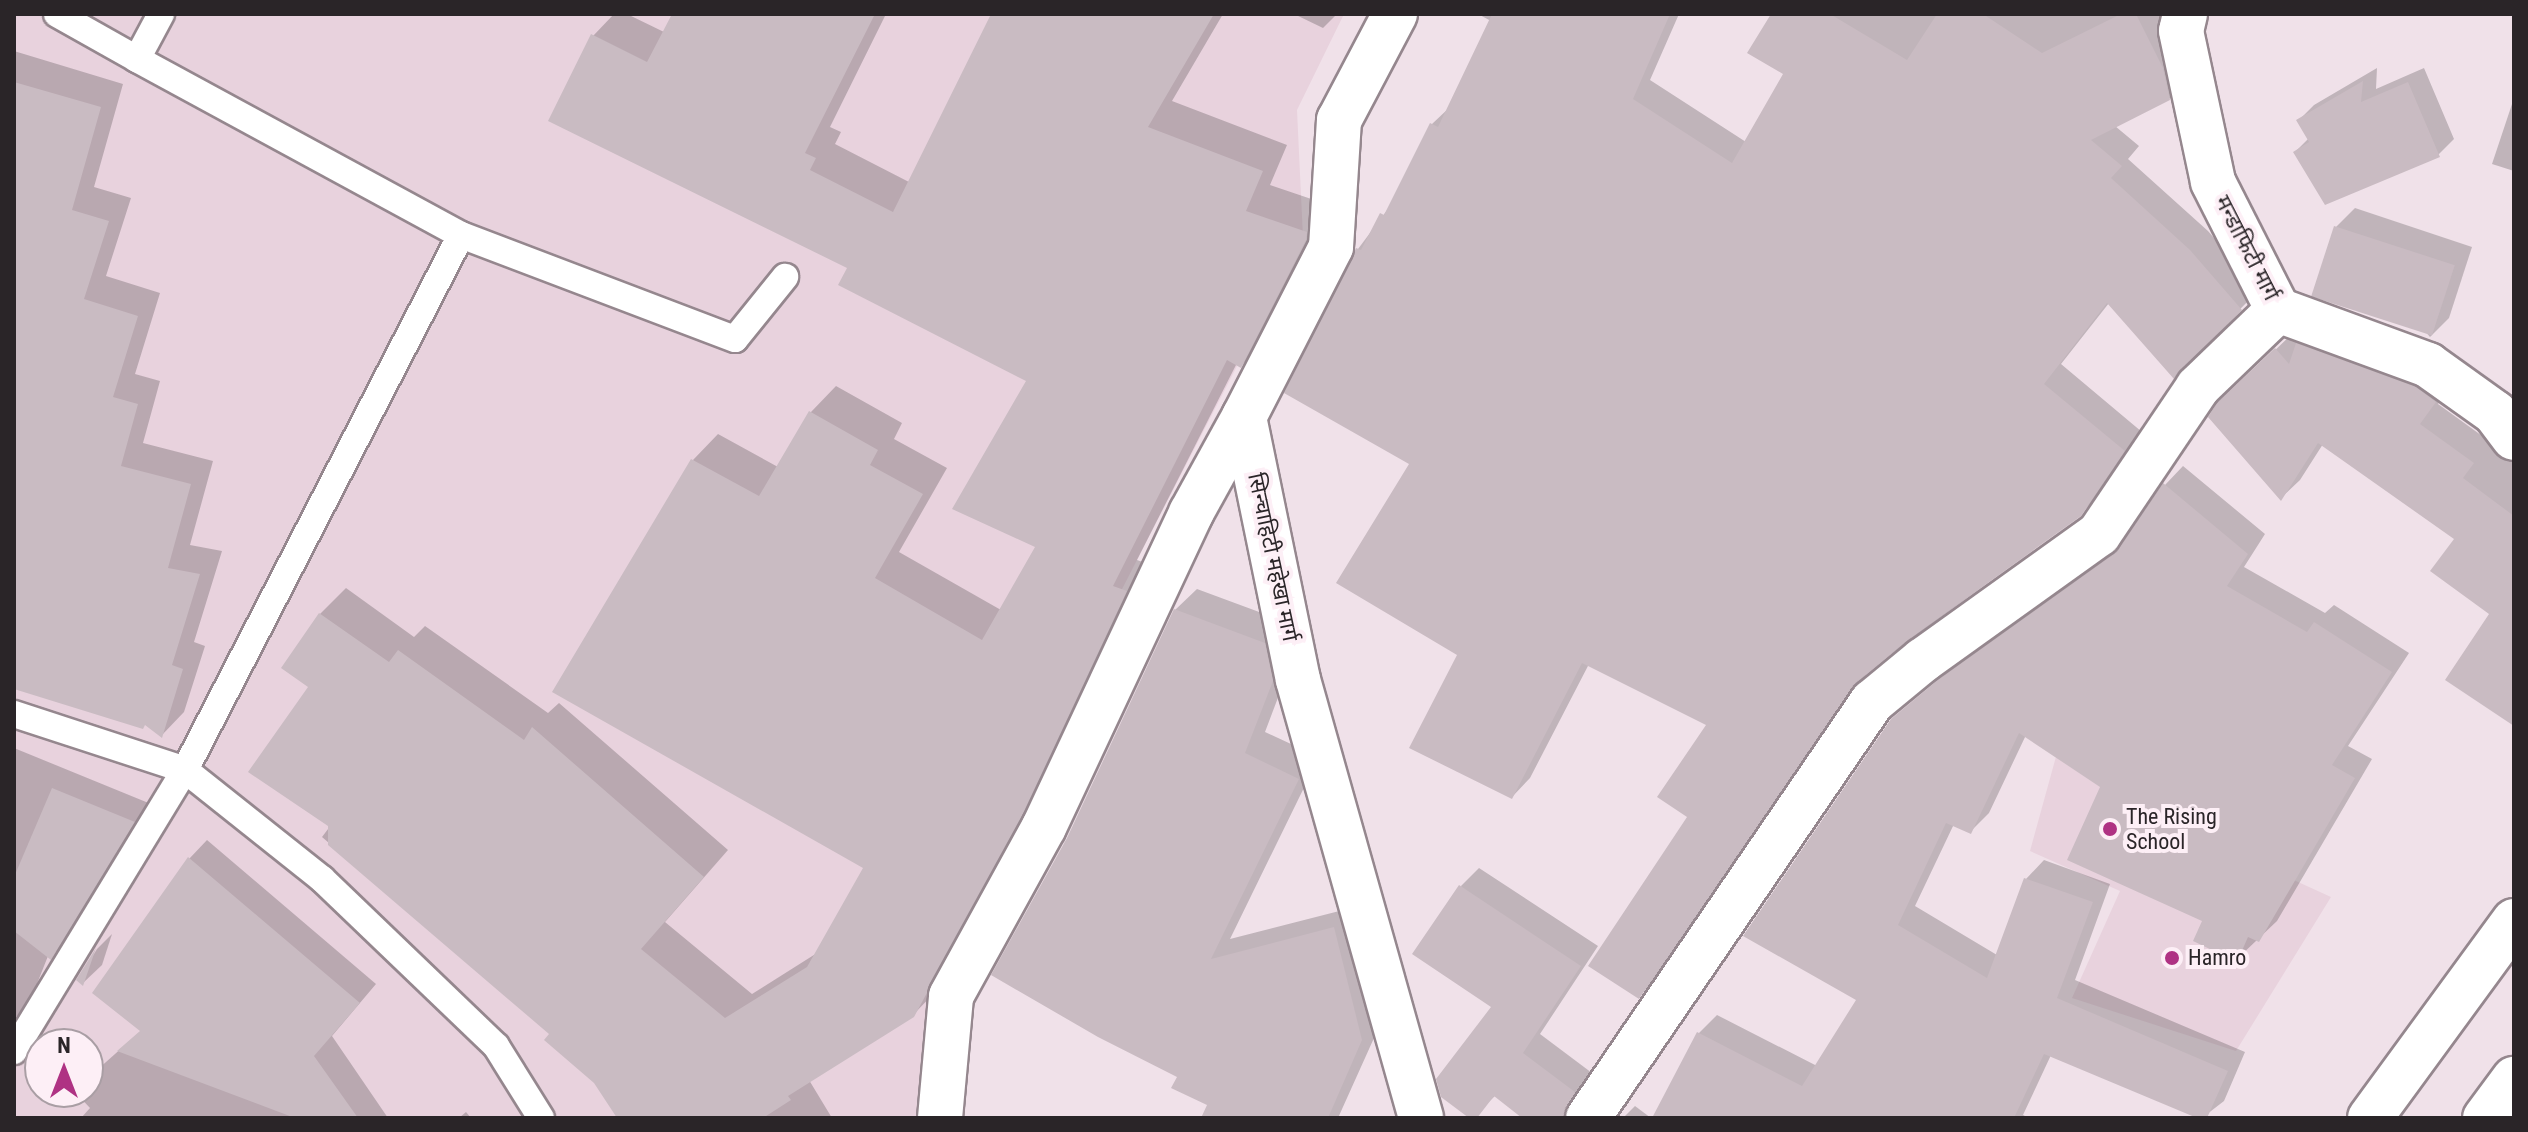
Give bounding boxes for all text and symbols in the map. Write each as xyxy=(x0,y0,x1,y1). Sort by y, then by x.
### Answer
street label: मन्डाफिटी मार्ग xyxy=(2209,191,2285,305)
street label: सिन्चाहिटी महेखा मार्ग xyxy=(1242,470,1304,644)
place label: The Rising School xyxy=(2126,803,2217,854)
marker: The Rising School xyxy=(2101,820,2119,838)
place label: Hamro xyxy=(2188,945,2246,971)
marker: Hamro xyxy=(2163,949,2181,967)
north arrow xyxy=(24,1028,104,1108)
text: N xyxy=(57,1033,71,1058)

